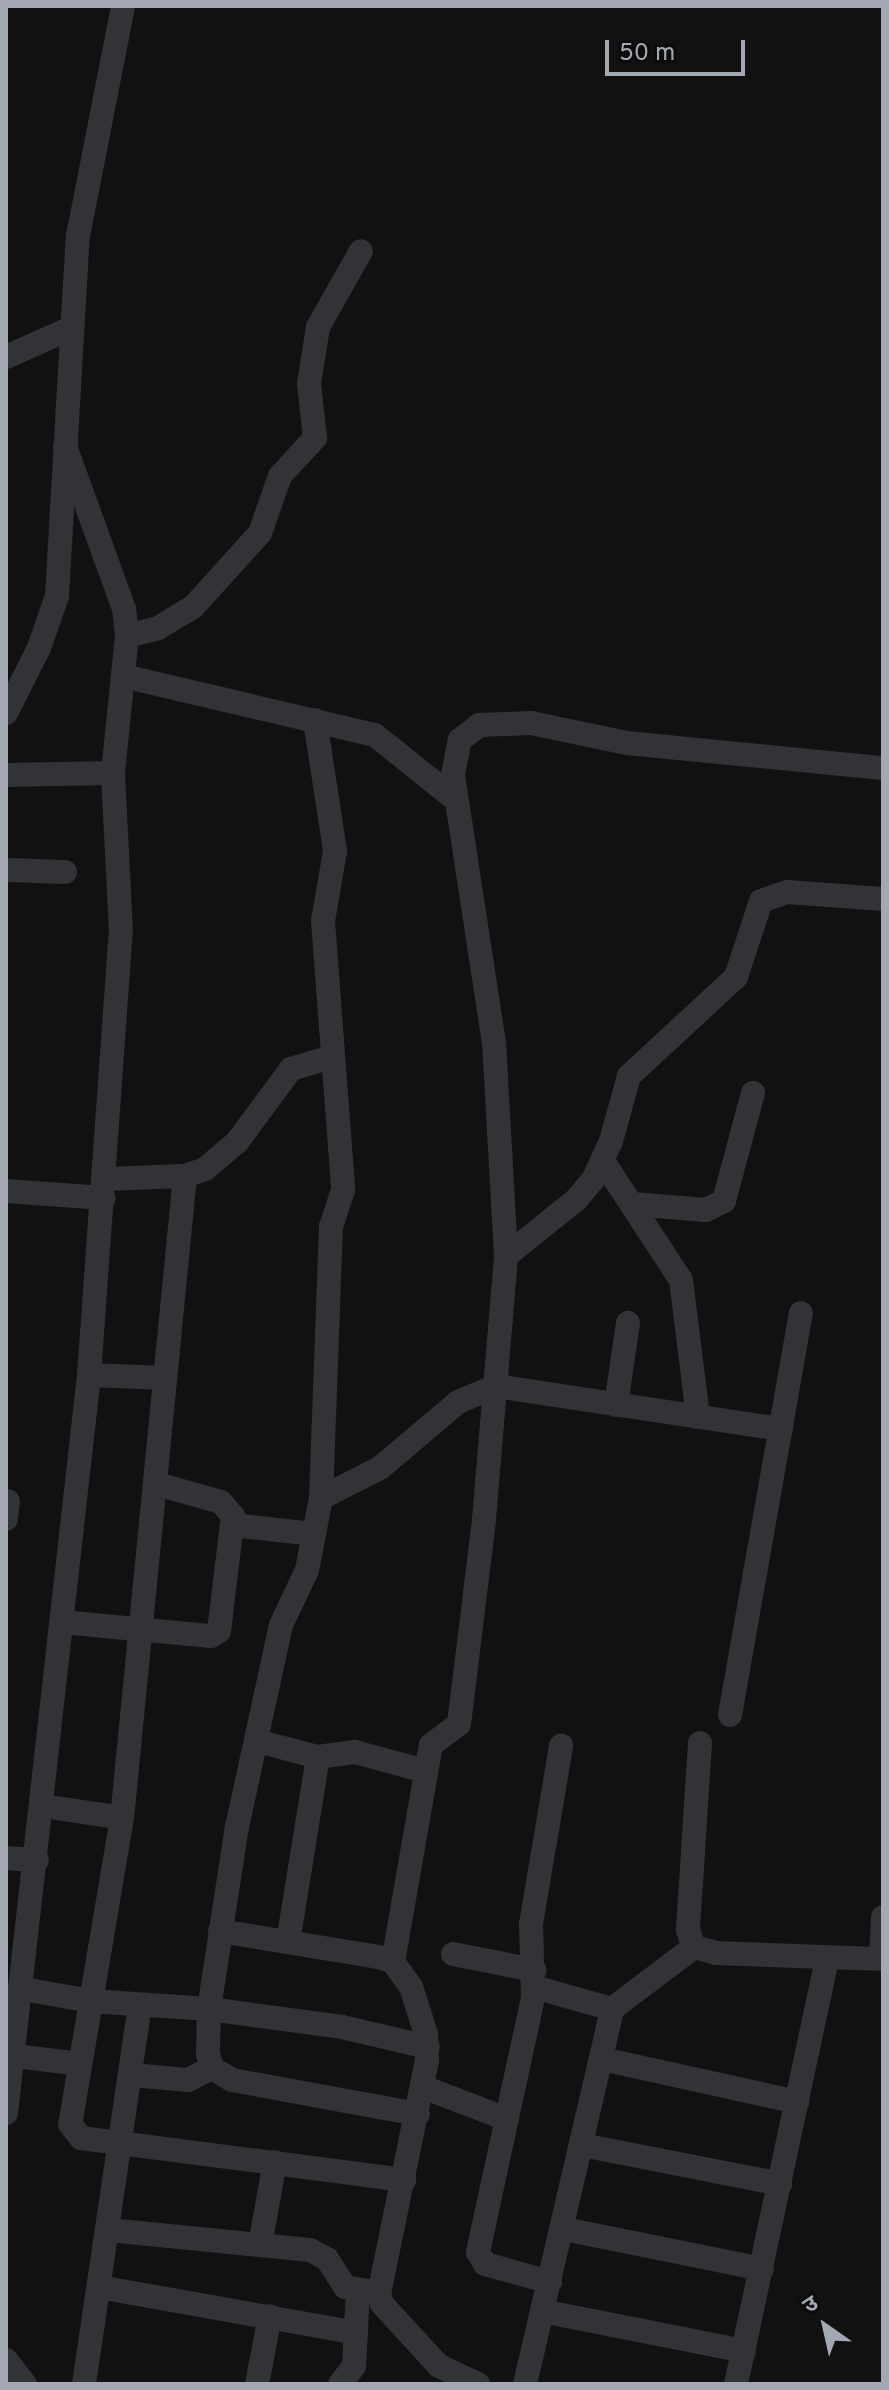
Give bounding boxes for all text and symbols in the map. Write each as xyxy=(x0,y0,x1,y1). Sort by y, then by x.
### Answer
scale bar xyxy=(609,24,749,74)
text: 50 m xyxy=(619,39,675,69)
north arrow xyxy=(785,2286,865,2366)
text: उ xyxy=(798,2291,824,2320)

